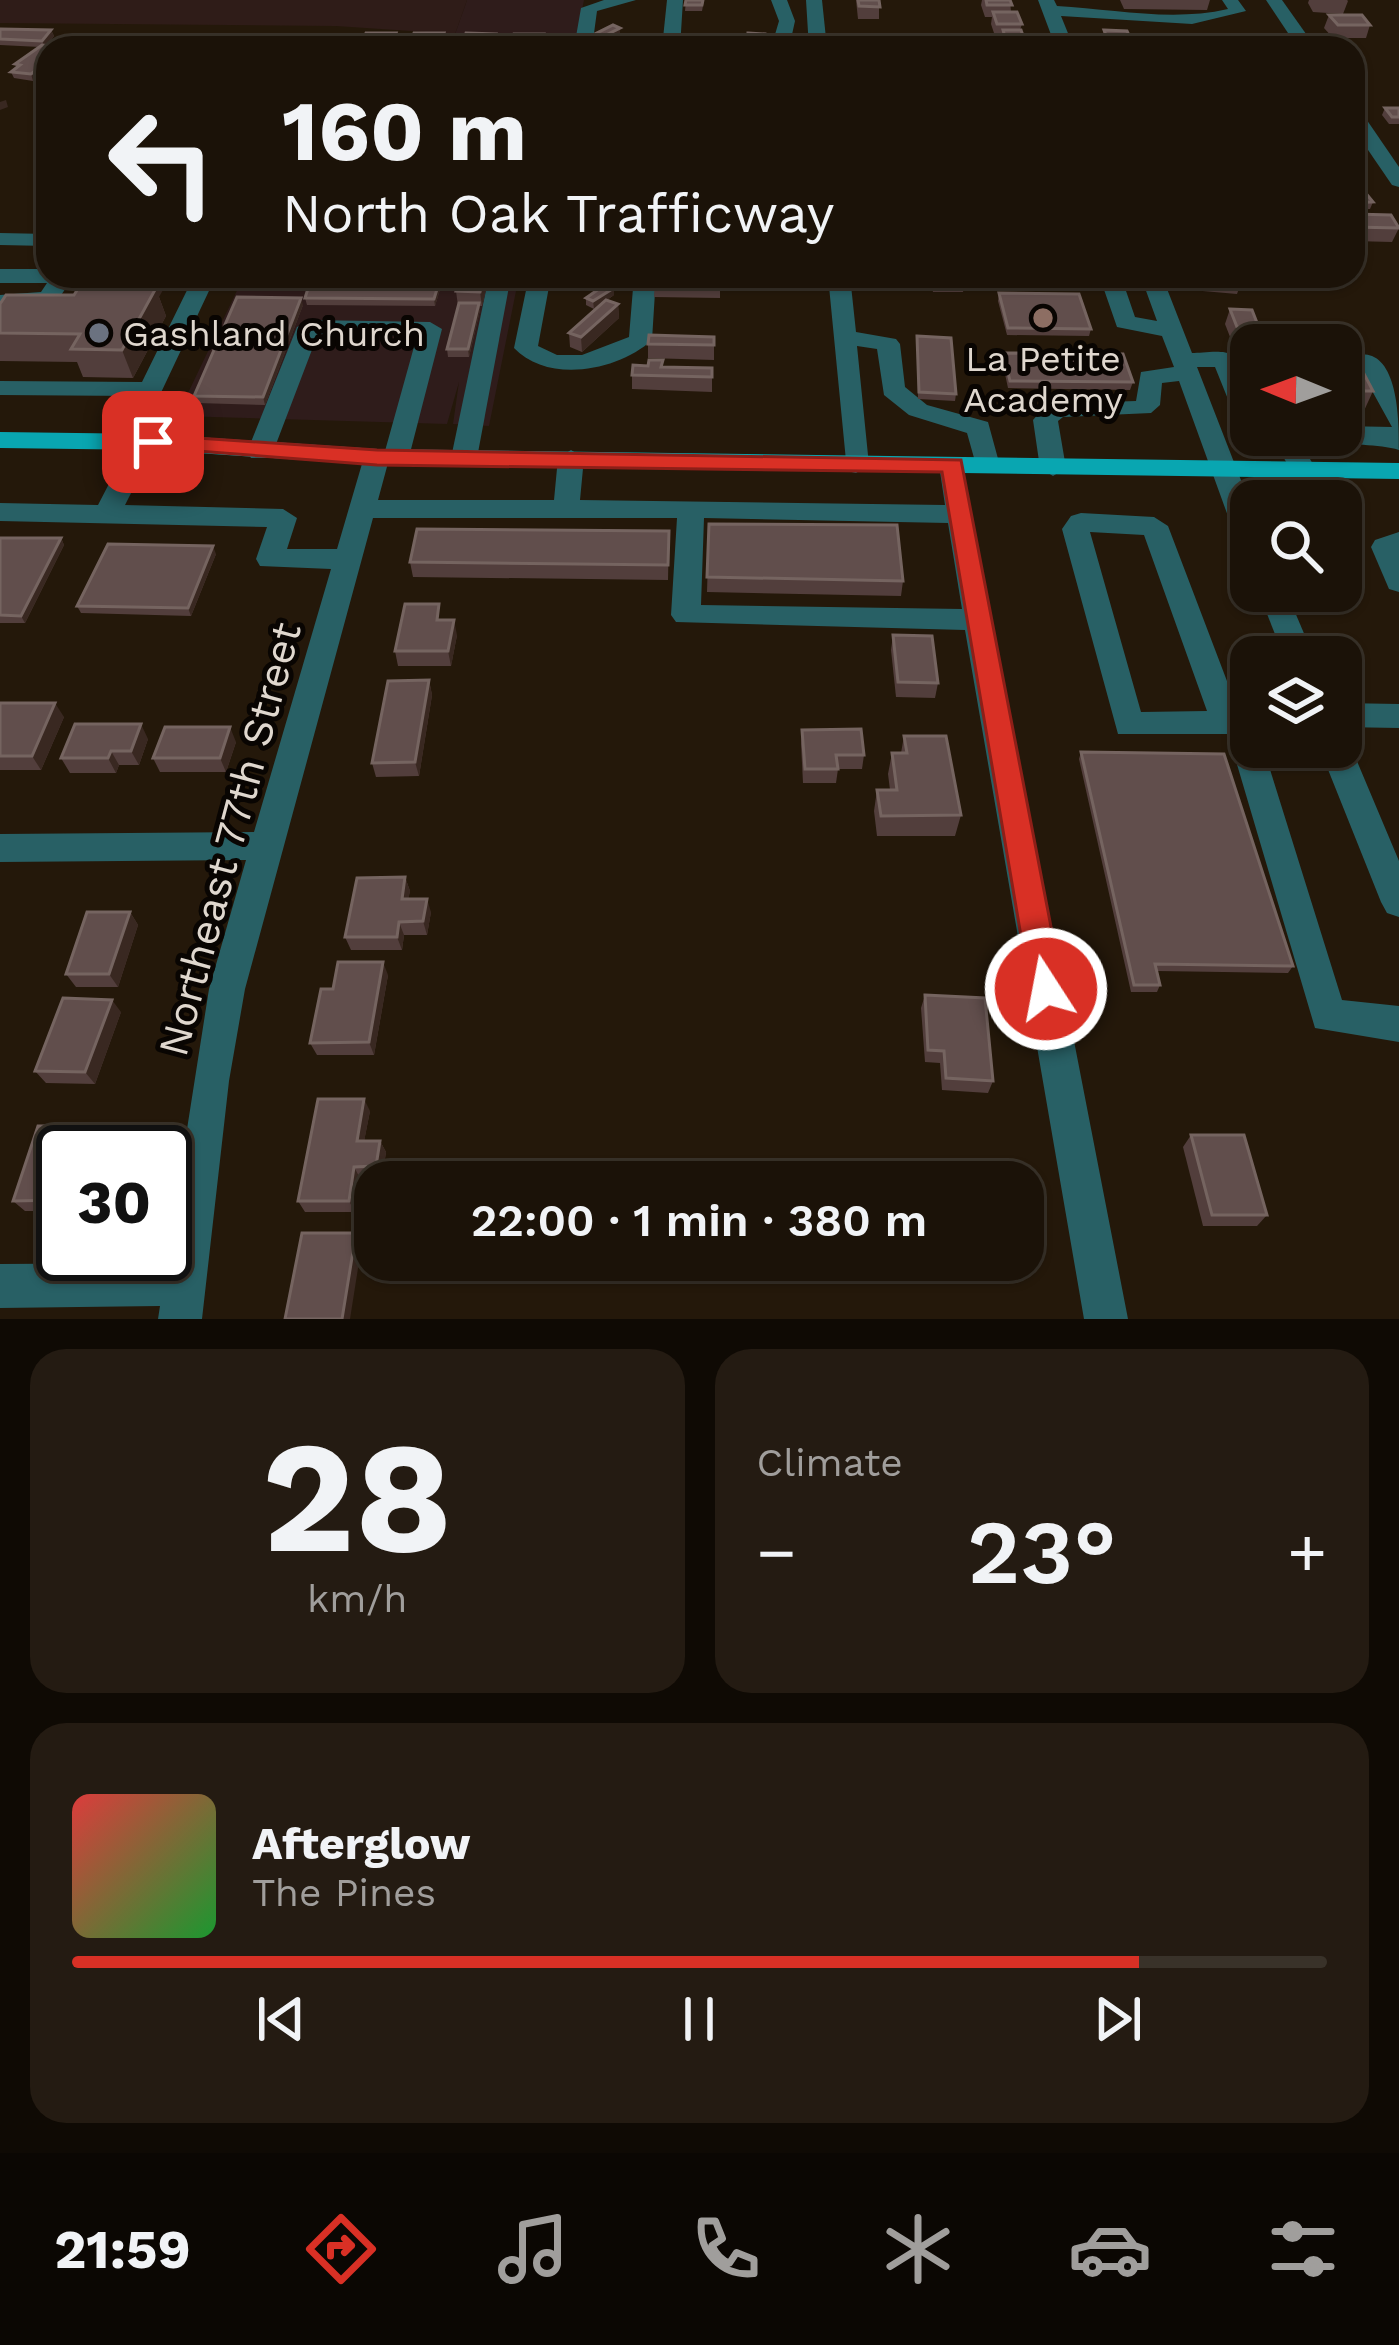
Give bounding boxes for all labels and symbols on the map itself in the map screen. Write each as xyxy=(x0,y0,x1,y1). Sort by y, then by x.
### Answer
marker: La Petite Academy xyxy=(1030,305,1056,331)
place label: Gashland Church xyxy=(123,313,425,355)
marker: Gashland Church xyxy=(86,320,112,346)
north arrow xyxy=(1230,324,1362,456)
place label: La Petite Academy xyxy=(963,338,1123,421)
pin xyxy=(102,391,204,493)
street label: Northeast 77th Street xyxy=(148,617,311,1061)
position arrow xyxy=(983,926,1109,1052)
speed limit sign: 30 xyxy=(36,1125,192,1281)

